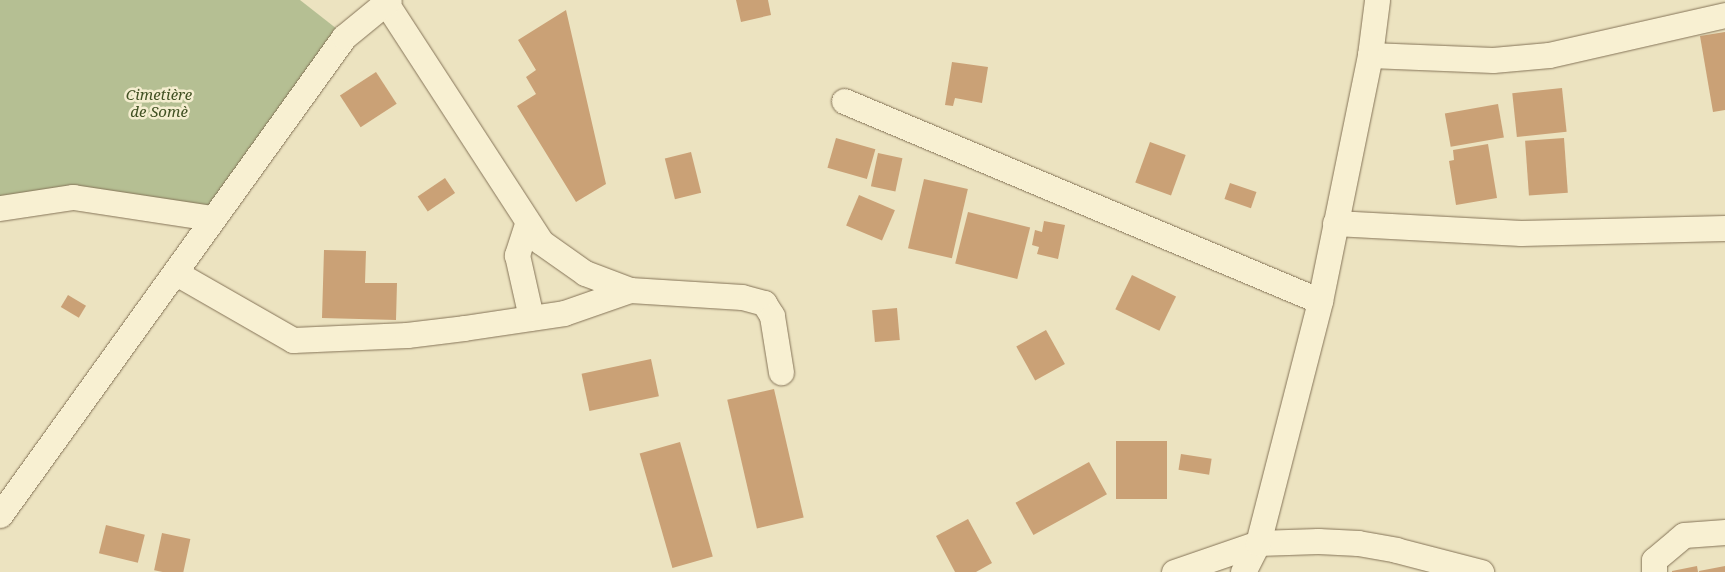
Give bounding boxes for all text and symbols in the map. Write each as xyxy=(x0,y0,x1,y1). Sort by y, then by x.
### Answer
park label: Cimetière de Somè xyxy=(126,85,192,120)

